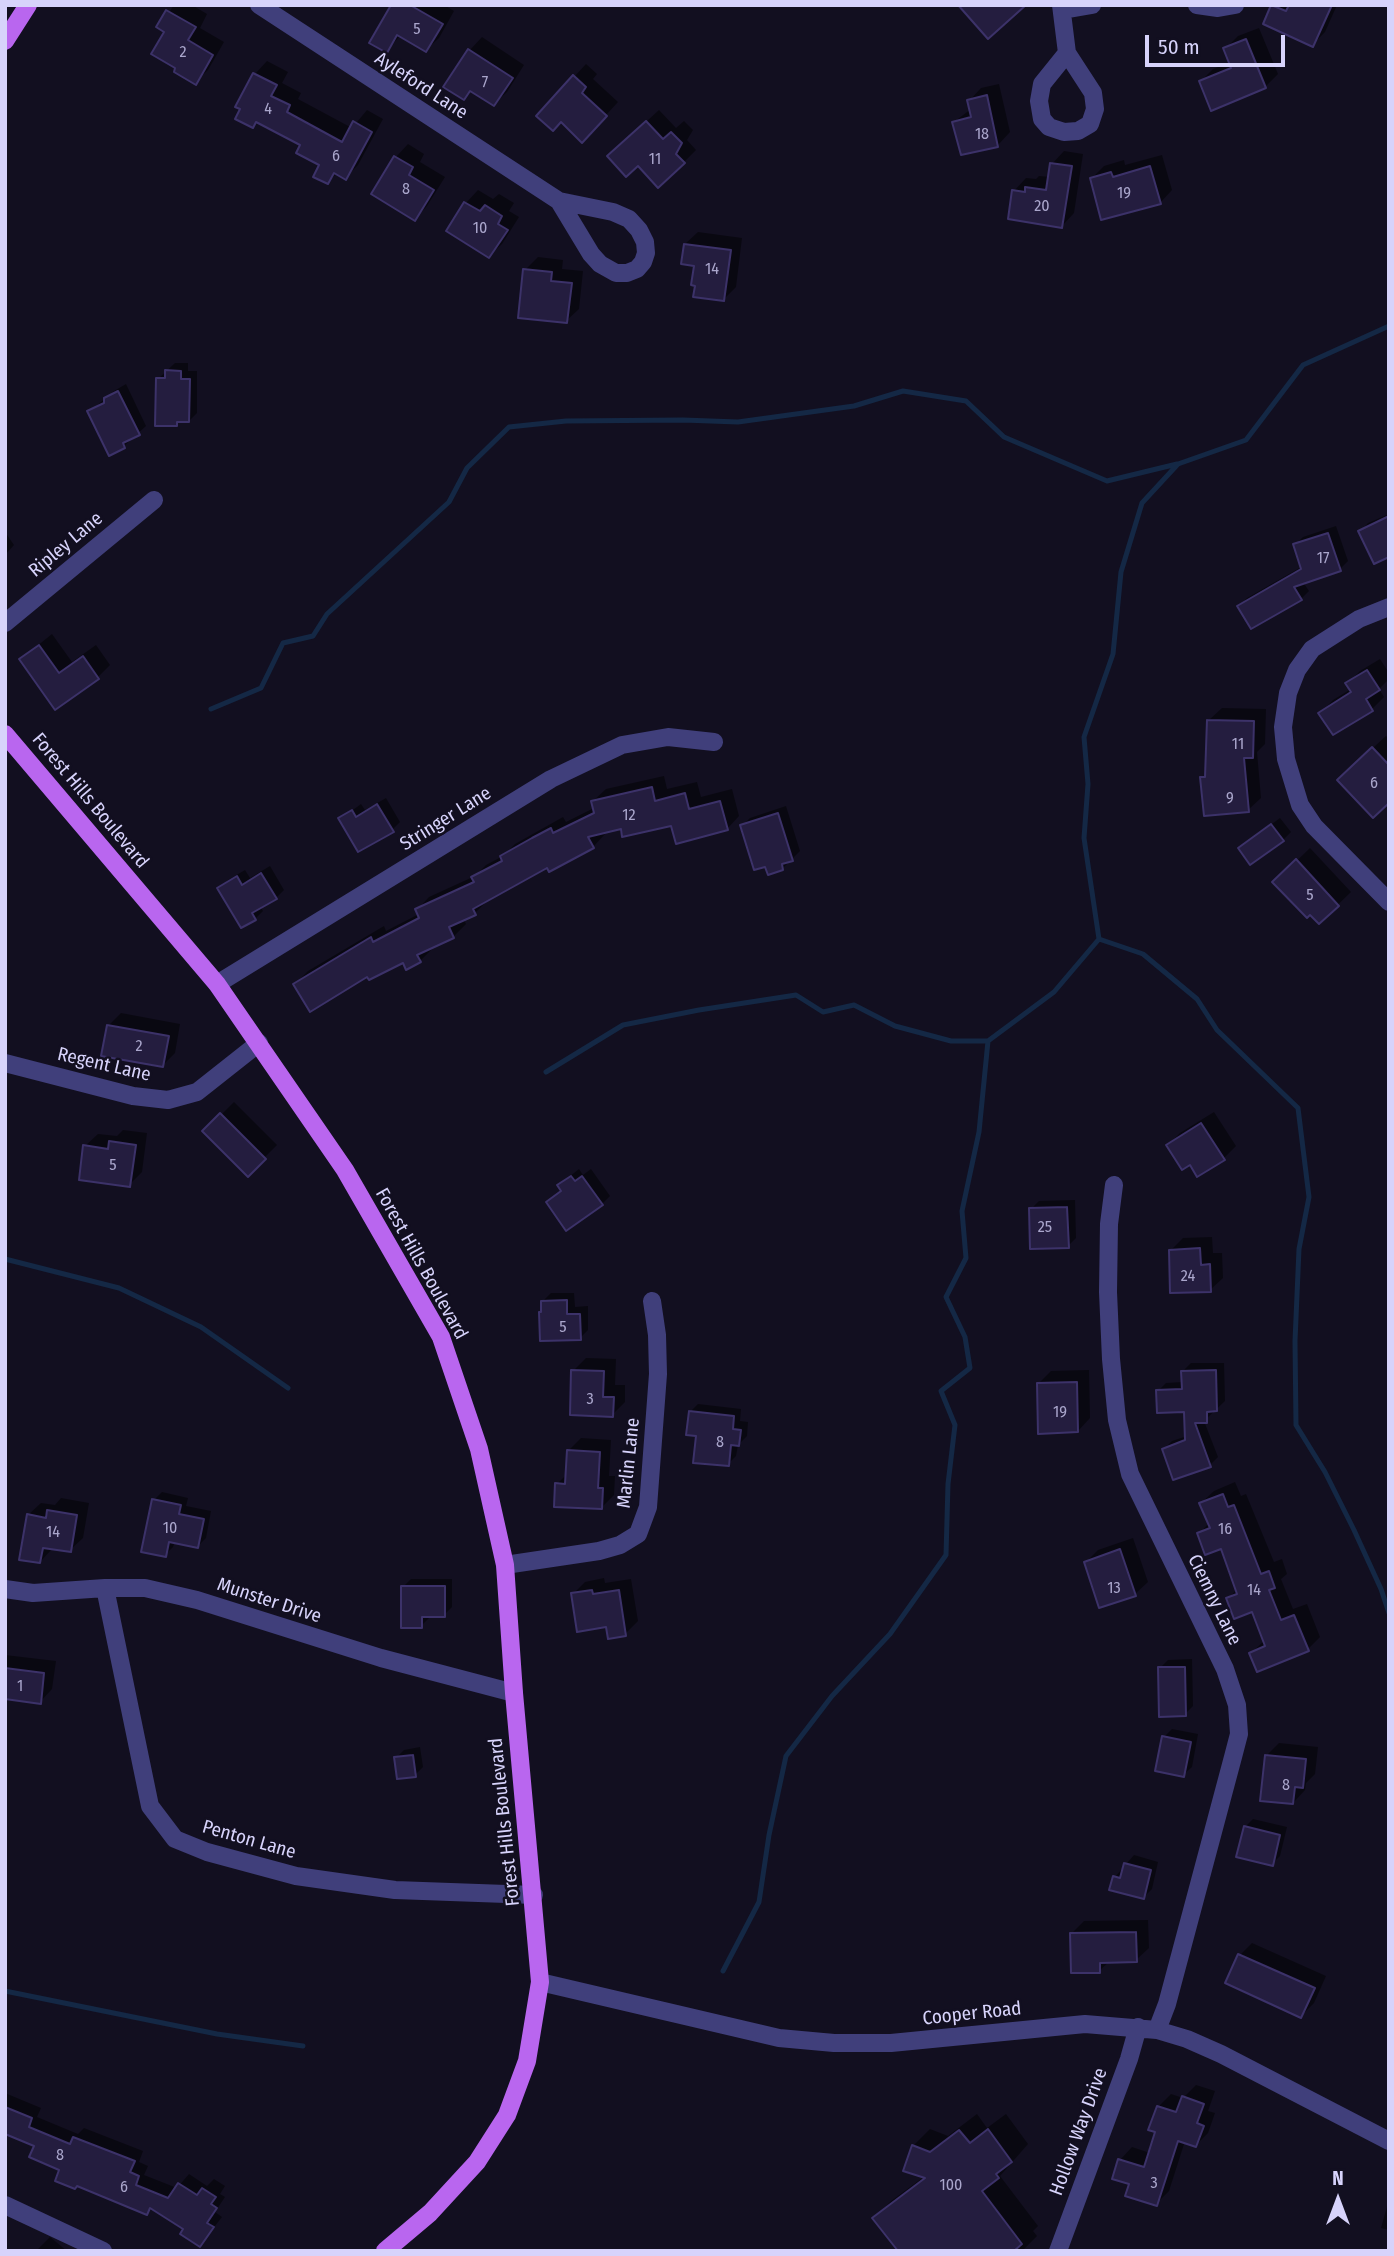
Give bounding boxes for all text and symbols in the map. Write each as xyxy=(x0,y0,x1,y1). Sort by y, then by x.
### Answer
house number: 5 xyxy=(413,20,421,40)
scale bar xyxy=(1149,21,1289,65)
text: 50 m xyxy=(1158,34,1200,60)
house number: 2 xyxy=(179,43,187,63)
street label: Ayleford Lane xyxy=(370,48,472,124)
house number: 7 xyxy=(482,73,488,93)
house number: 4 xyxy=(264,100,272,120)
house number: 18 xyxy=(975,125,989,145)
house number: 6 xyxy=(332,147,340,167)
house number: 11 xyxy=(649,150,661,170)
house number: 8 xyxy=(402,180,410,200)
house number: 19 xyxy=(1117,184,1131,204)
house number: 20 xyxy=(1034,197,1050,217)
house number: 10 xyxy=(473,219,487,239)
house number: 14 xyxy=(705,260,719,280)
street label: Ripley Lane xyxy=(24,508,108,582)
house number: 17 xyxy=(1317,549,1329,569)
street label: Forest Hills Boulevard xyxy=(27,729,153,873)
house number: 11 xyxy=(1232,735,1244,755)
house number: 6 xyxy=(1370,774,1378,794)
street label: Stringer Lane xyxy=(396,782,496,856)
house number: 9 xyxy=(1226,789,1234,809)
house number: 12 xyxy=(622,806,636,826)
house number: 5 xyxy=(1306,886,1314,906)
house number: 2 xyxy=(135,1037,143,1057)
street label: Regent Lane xyxy=(55,1043,153,1087)
house number: 5 xyxy=(109,1156,117,1176)
street label: Forest Hills Boulevard xyxy=(370,1184,472,1344)
house number: 25 xyxy=(1038,1218,1052,1238)
house number: 24 xyxy=(1181,1267,1195,1287)
house number: 5 xyxy=(559,1318,567,1338)
house number: 3 xyxy=(586,1390,594,1410)
house number: 19 xyxy=(1053,1403,1067,1423)
street label: Marlin Lane xyxy=(613,1417,645,1509)
house number: 8 xyxy=(716,1433,724,1453)
house number: 10 xyxy=(163,1519,177,1539)
house number: 16 xyxy=(1218,1520,1232,1540)
house number: 14 xyxy=(46,1523,60,1543)
street label: Ciemny Lane xyxy=(1182,1551,1246,1649)
street label: Munster Drive xyxy=(214,1573,324,1629)
house number: 13 xyxy=(1107,1579,1121,1599)
house number: 14 xyxy=(1247,1581,1261,1601)
house number: 1 xyxy=(17,1677,23,1697)
street label: Forest Hills Boulevard xyxy=(485,1737,525,1907)
house number: 8 xyxy=(1282,1776,1290,1796)
street label: Penton Lane xyxy=(200,1816,298,1864)
street label: Cooper Road xyxy=(921,1997,1023,2031)
street label: Hollow Way Drive xyxy=(1045,2065,1113,2199)
house number: 8 xyxy=(56,2146,64,2166)
north arrow xyxy=(1303,2165,1373,2235)
text: N xyxy=(1332,2167,1344,2190)
house number: 3 xyxy=(1150,2174,1158,2194)
house number: 100 xyxy=(940,2176,962,2196)
house number: 6 xyxy=(120,2178,128,2198)

